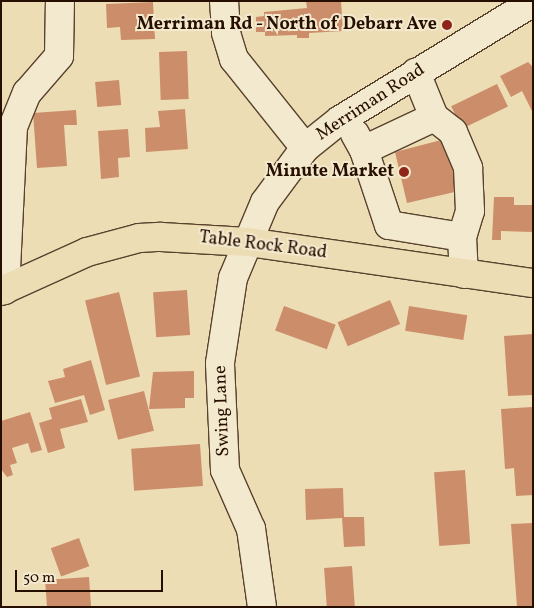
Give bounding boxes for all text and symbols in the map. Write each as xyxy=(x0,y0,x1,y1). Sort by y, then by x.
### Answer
place label: Merriman Rd - North of Debarr Ave xyxy=(137,14,437,36)
marker: Merriman Rd - North of Debarr Ave xyxy=(441,19,453,31)
street label: Merriman Road xyxy=(313,60,429,146)
place label: Minute Market xyxy=(266,161,394,183)
marker: Minute Market xyxy=(398,166,410,178)
street label: Table Rock Road xyxy=(198,227,328,265)
street label: Swing Lane xyxy=(211,365,235,457)
scale bar xyxy=(18,560,165,592)
text: 50 m xyxy=(23,568,55,589)

